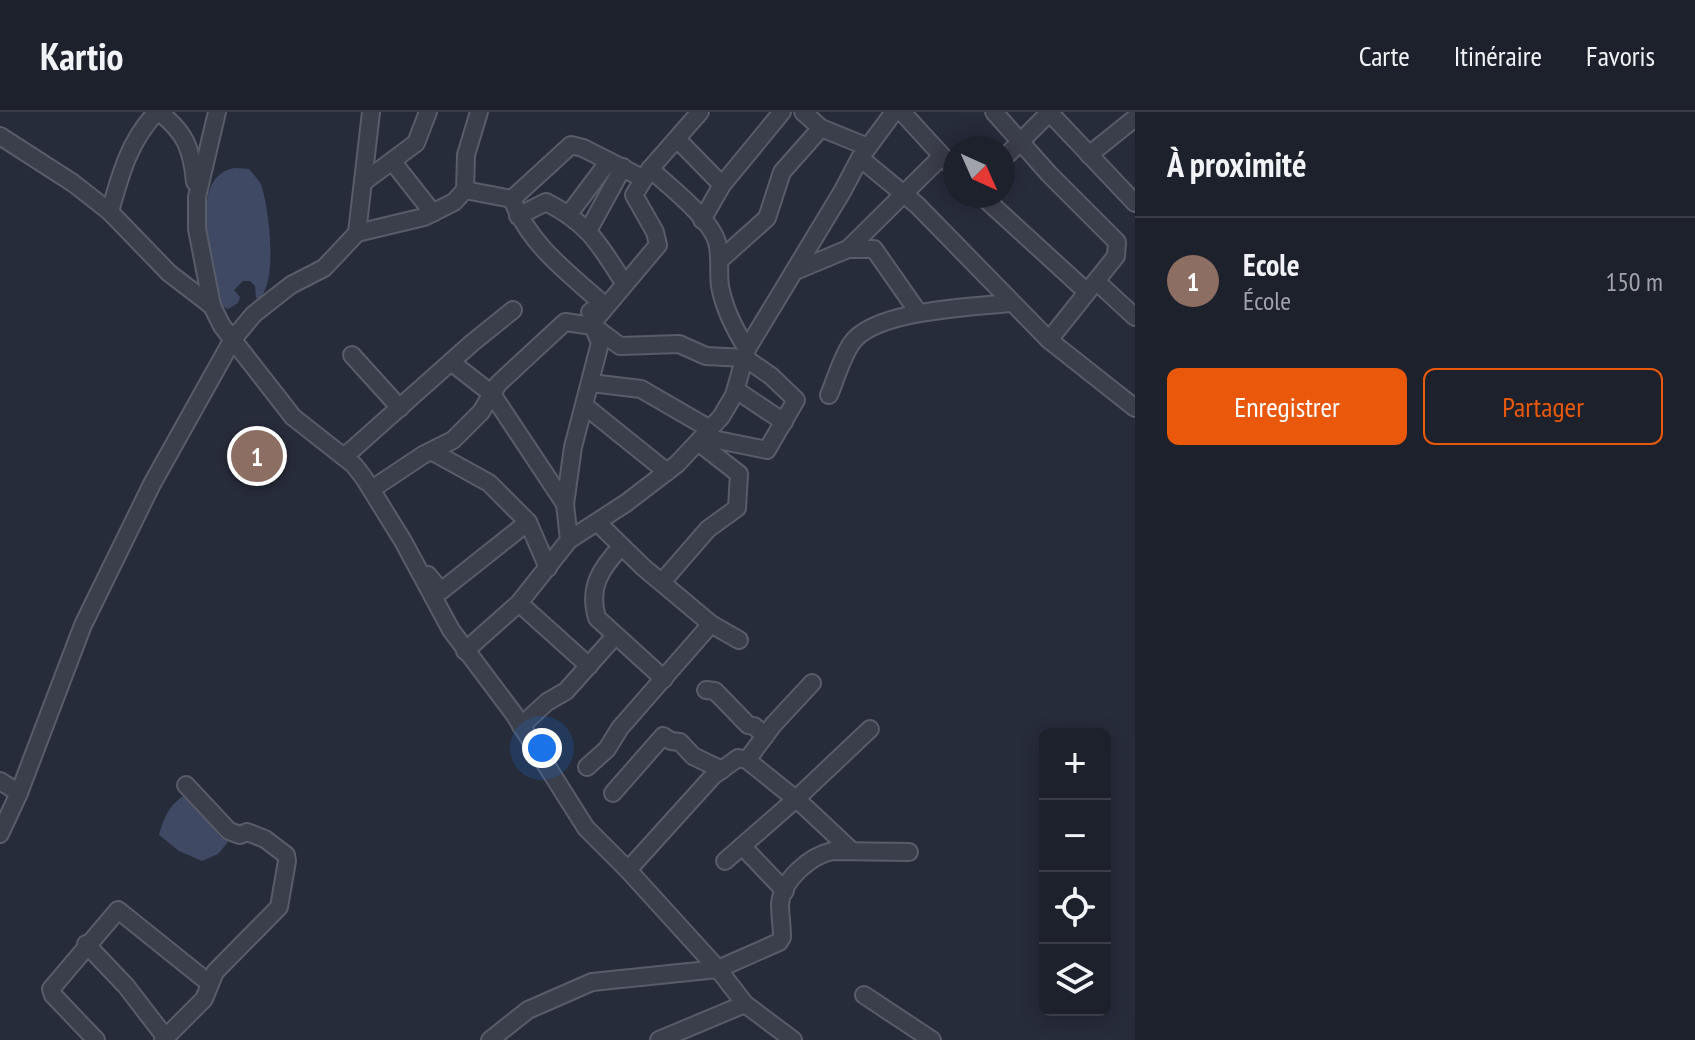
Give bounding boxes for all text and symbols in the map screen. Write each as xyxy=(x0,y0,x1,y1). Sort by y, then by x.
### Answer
text: Kartio xyxy=(40,31,124,80)
text: Carte xyxy=(1359,37,1410,74)
text: Itinéraire xyxy=(1454,37,1542,74)
text: Favoris xyxy=(1586,37,1655,74)
north arrow xyxy=(943,136,1015,208)
text: À proximité xyxy=(1167,142,1307,186)
text: Ecole xyxy=(1243,245,1300,284)
text: 1 xyxy=(1187,265,1199,298)
text: 150 m xyxy=(1605,265,1663,298)
text: École xyxy=(1243,284,1291,317)
button: Enregistrer xyxy=(1167,368,1407,445)
button: Partager xyxy=(1423,368,1663,445)
pin: 1 xyxy=(231,426,283,486)
your location xyxy=(522,728,562,768)
map controls xyxy=(1039,728,1111,1016)
button: + xyxy=(1039,728,1111,800)
button: − xyxy=(1039,800,1111,872)
button: locate xyxy=(1039,872,1111,944)
button: layers xyxy=(1039,944,1111,1016)

